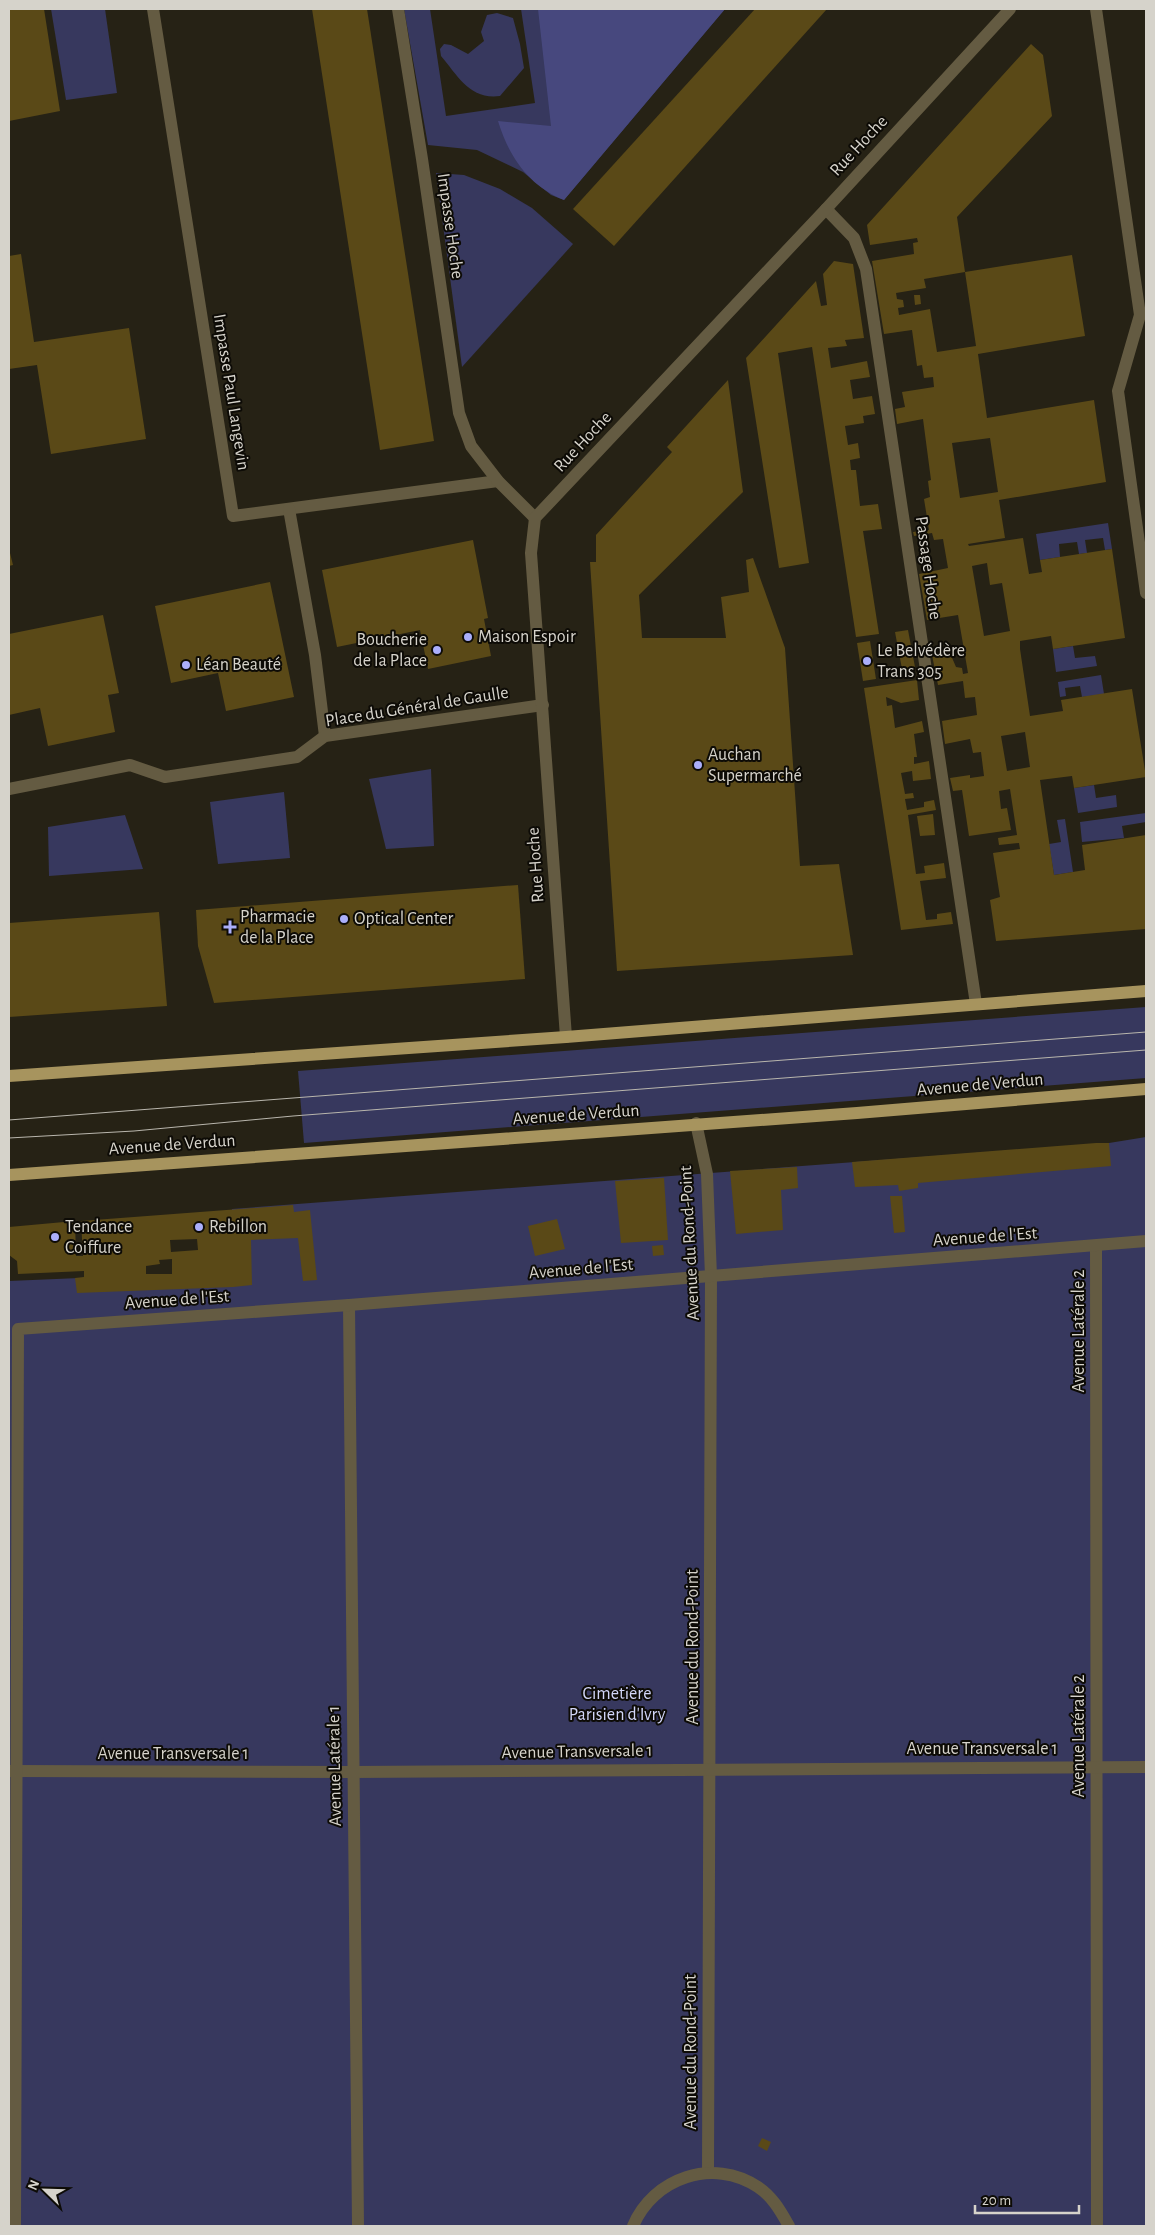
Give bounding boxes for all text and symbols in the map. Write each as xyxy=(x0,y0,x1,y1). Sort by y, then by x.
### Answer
street label: Rue Hoche xyxy=(827,112,891,180)
street label: Impasse Hoche xyxy=(434,172,466,280)
street label: Impasse Paul Langevin xyxy=(210,312,252,472)
street label: Rue Hoche xyxy=(551,408,615,476)
street label: Passage Hoche xyxy=(912,515,944,621)
place label: Maison Espoir xyxy=(478,628,576,646)
place label: Boucherie de la Place xyxy=(353,631,427,670)
marker: Maison Espoir xyxy=(462,631,474,643)
place label: Le Belvédère Trans 305 xyxy=(877,642,965,681)
marker: Boucherie de la Place xyxy=(431,644,443,656)
marker: Le Belvédère Trans 305 xyxy=(861,655,873,667)
place label: Léan Beauté xyxy=(196,656,281,674)
marker: Léan Beauté xyxy=(180,659,192,671)
street label: Place du Général de Gaulle xyxy=(324,684,510,730)
place label: Auchan Supermarché xyxy=(708,746,802,785)
marker: Auchan Supermarché xyxy=(692,759,704,771)
street label: Rue Hoche xyxy=(524,827,548,903)
place label: Pharmacie de la Place xyxy=(240,908,315,947)
place label: Optical Center xyxy=(354,910,454,928)
marker: Optical Center xyxy=(338,913,350,925)
marker: Pharmacie de la Place xyxy=(224,921,236,933)
street label: Avenue de Verdun xyxy=(916,1070,1044,1100)
street label: Avenue de Verdun xyxy=(512,1102,640,1128)
street label: Avenue de Verdun xyxy=(108,1132,236,1158)
street label: Avenue du Rond-Point xyxy=(677,1165,703,1321)
place label: Tendance Coiffure xyxy=(65,1218,132,1257)
place label: Rebillon xyxy=(209,1218,267,1236)
marker: Rebillon xyxy=(193,1221,205,1233)
street label: Avenue de l'Est xyxy=(932,1224,1038,1250)
marker: Tendance Coiffure xyxy=(49,1231,61,1243)
street label: Avenue de l'Est xyxy=(528,1255,634,1283)
street label: Avenue Latérale 2 xyxy=(1070,1270,1088,1392)
street label: Avenue de l'Est xyxy=(124,1287,230,1313)
street label: Avenue du Rond-Point xyxy=(684,1569,702,1725)
street label: Avenue Latérale 2 xyxy=(1070,1675,1088,1797)
park label: Cimetière Parisien d'Ivry xyxy=(569,1685,666,1724)
street label: Avenue Latérale 1 xyxy=(325,1705,345,1827)
street label: Avenue Transversale 1 xyxy=(906,1740,1058,1758)
street label: Avenue Transversale 1 xyxy=(501,1742,653,1762)
street label: Avenue Transversale 1 xyxy=(97,1745,249,1763)
street label: Avenue du Rond-Point xyxy=(682,1974,700,2130)
north arrow xyxy=(20,2165,70,2215)
text: N xyxy=(26,2178,42,2193)
scale bar xyxy=(975,2182,1079,2214)
text: 20 m xyxy=(982,2193,1011,2208)

